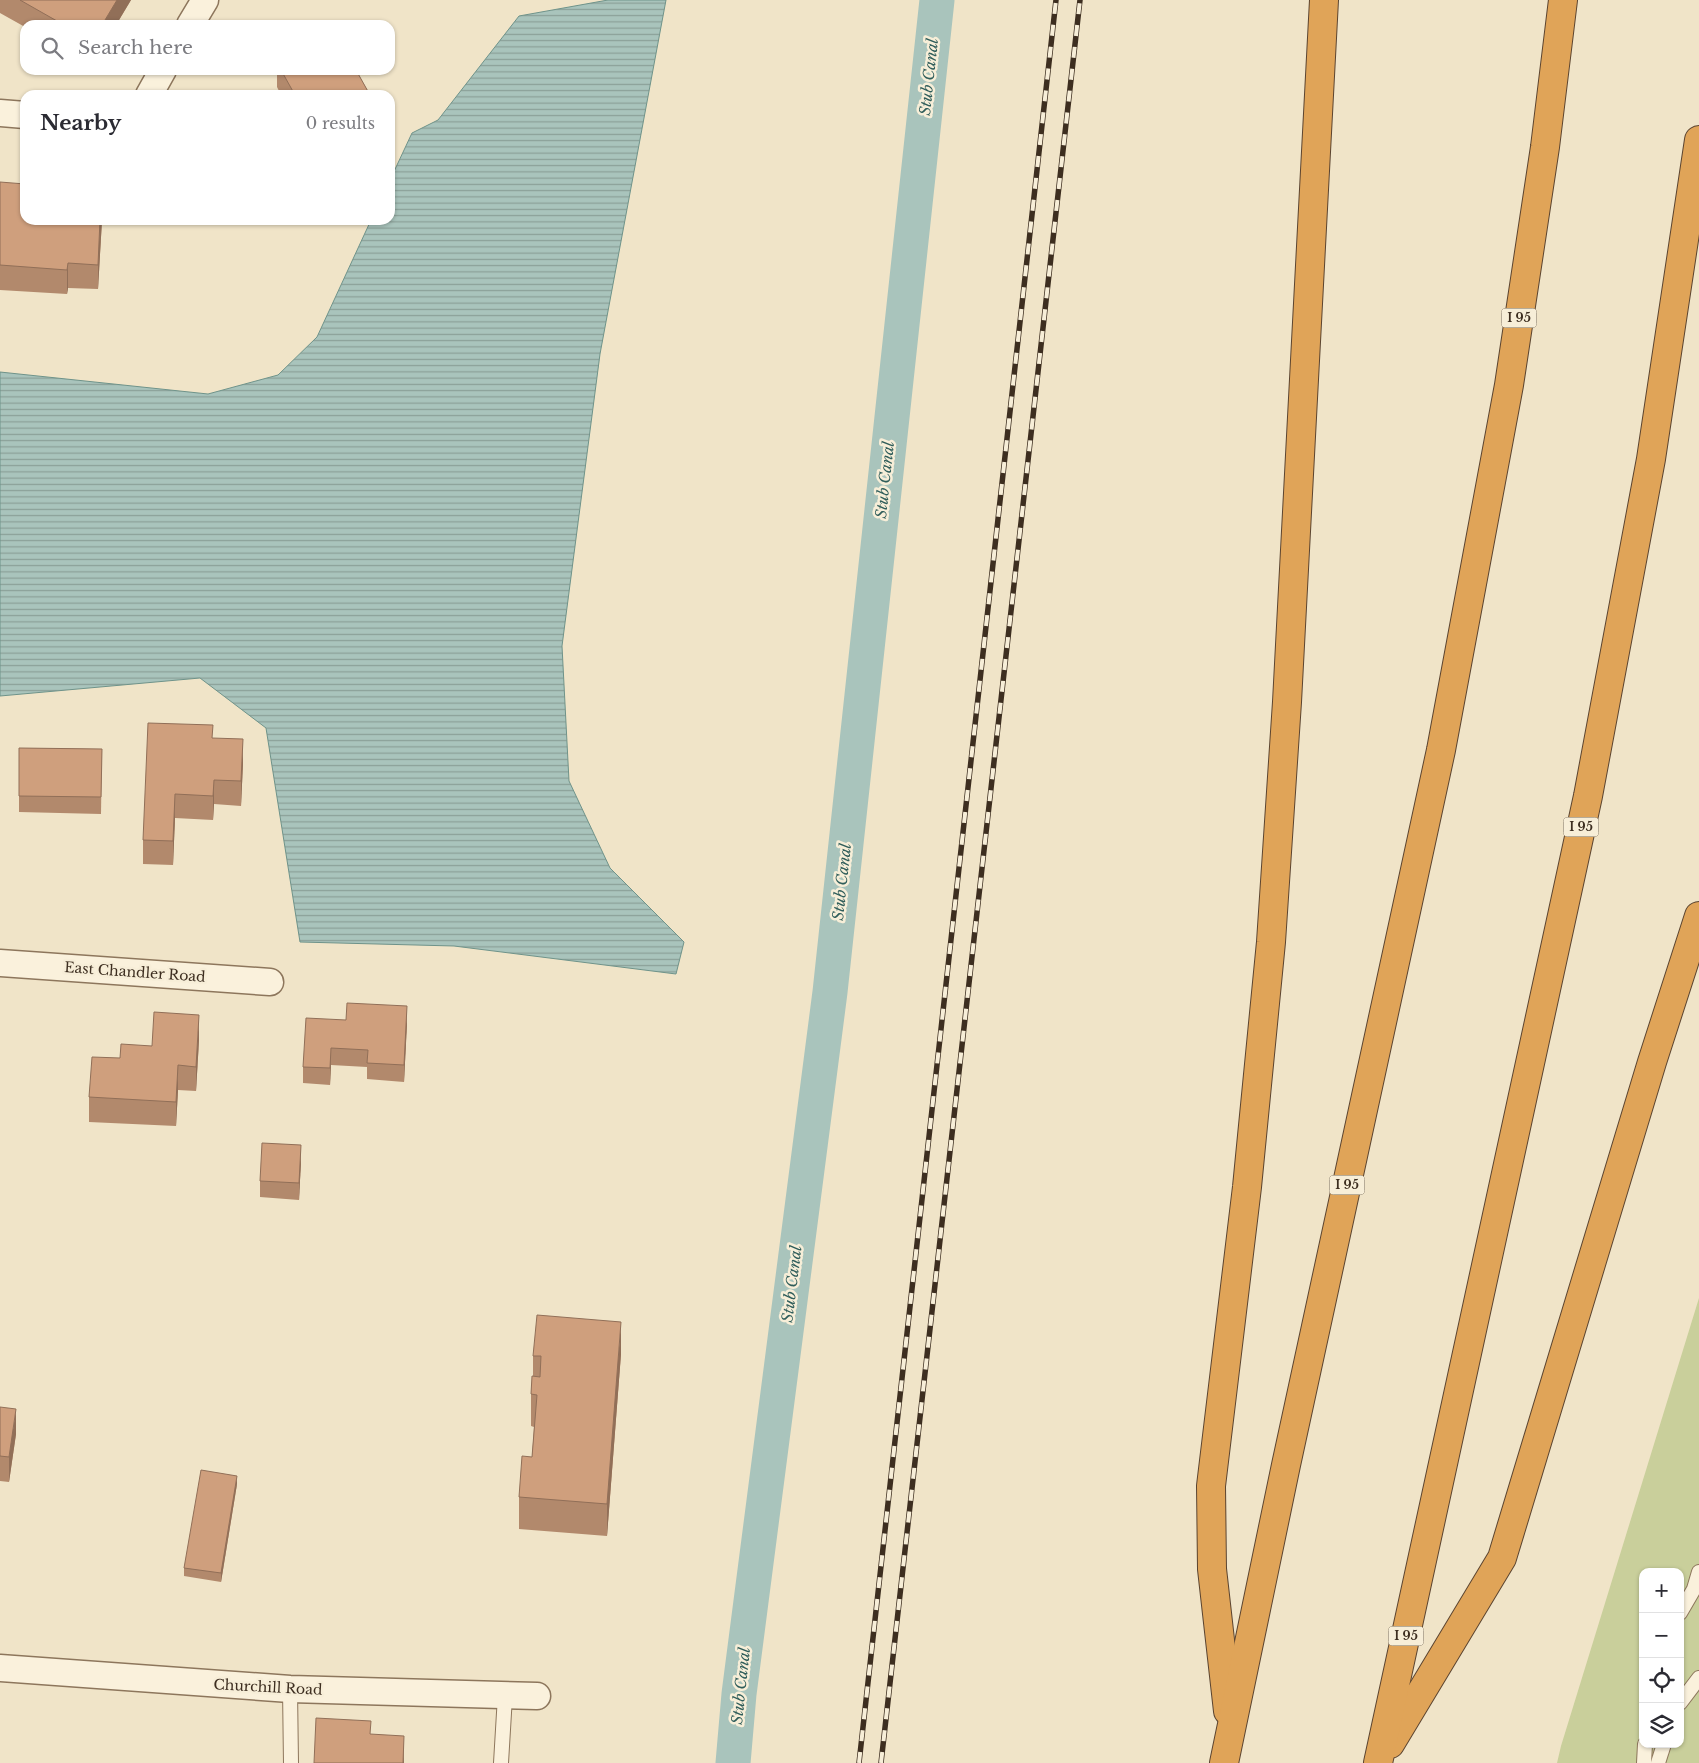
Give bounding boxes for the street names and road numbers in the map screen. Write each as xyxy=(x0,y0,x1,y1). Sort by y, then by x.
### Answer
road number: I 95 xyxy=(1502,308,1536,328)
road number: I 95 xyxy=(1564,818,1598,836)
street label: East Chandler Road xyxy=(64,958,207,986)
road number: I 95 xyxy=(1330,1176,1364,1194)
road number: I 95 xyxy=(1388,1626,1424,1645)
street label: Churchill Road xyxy=(213,1675,323,1699)

